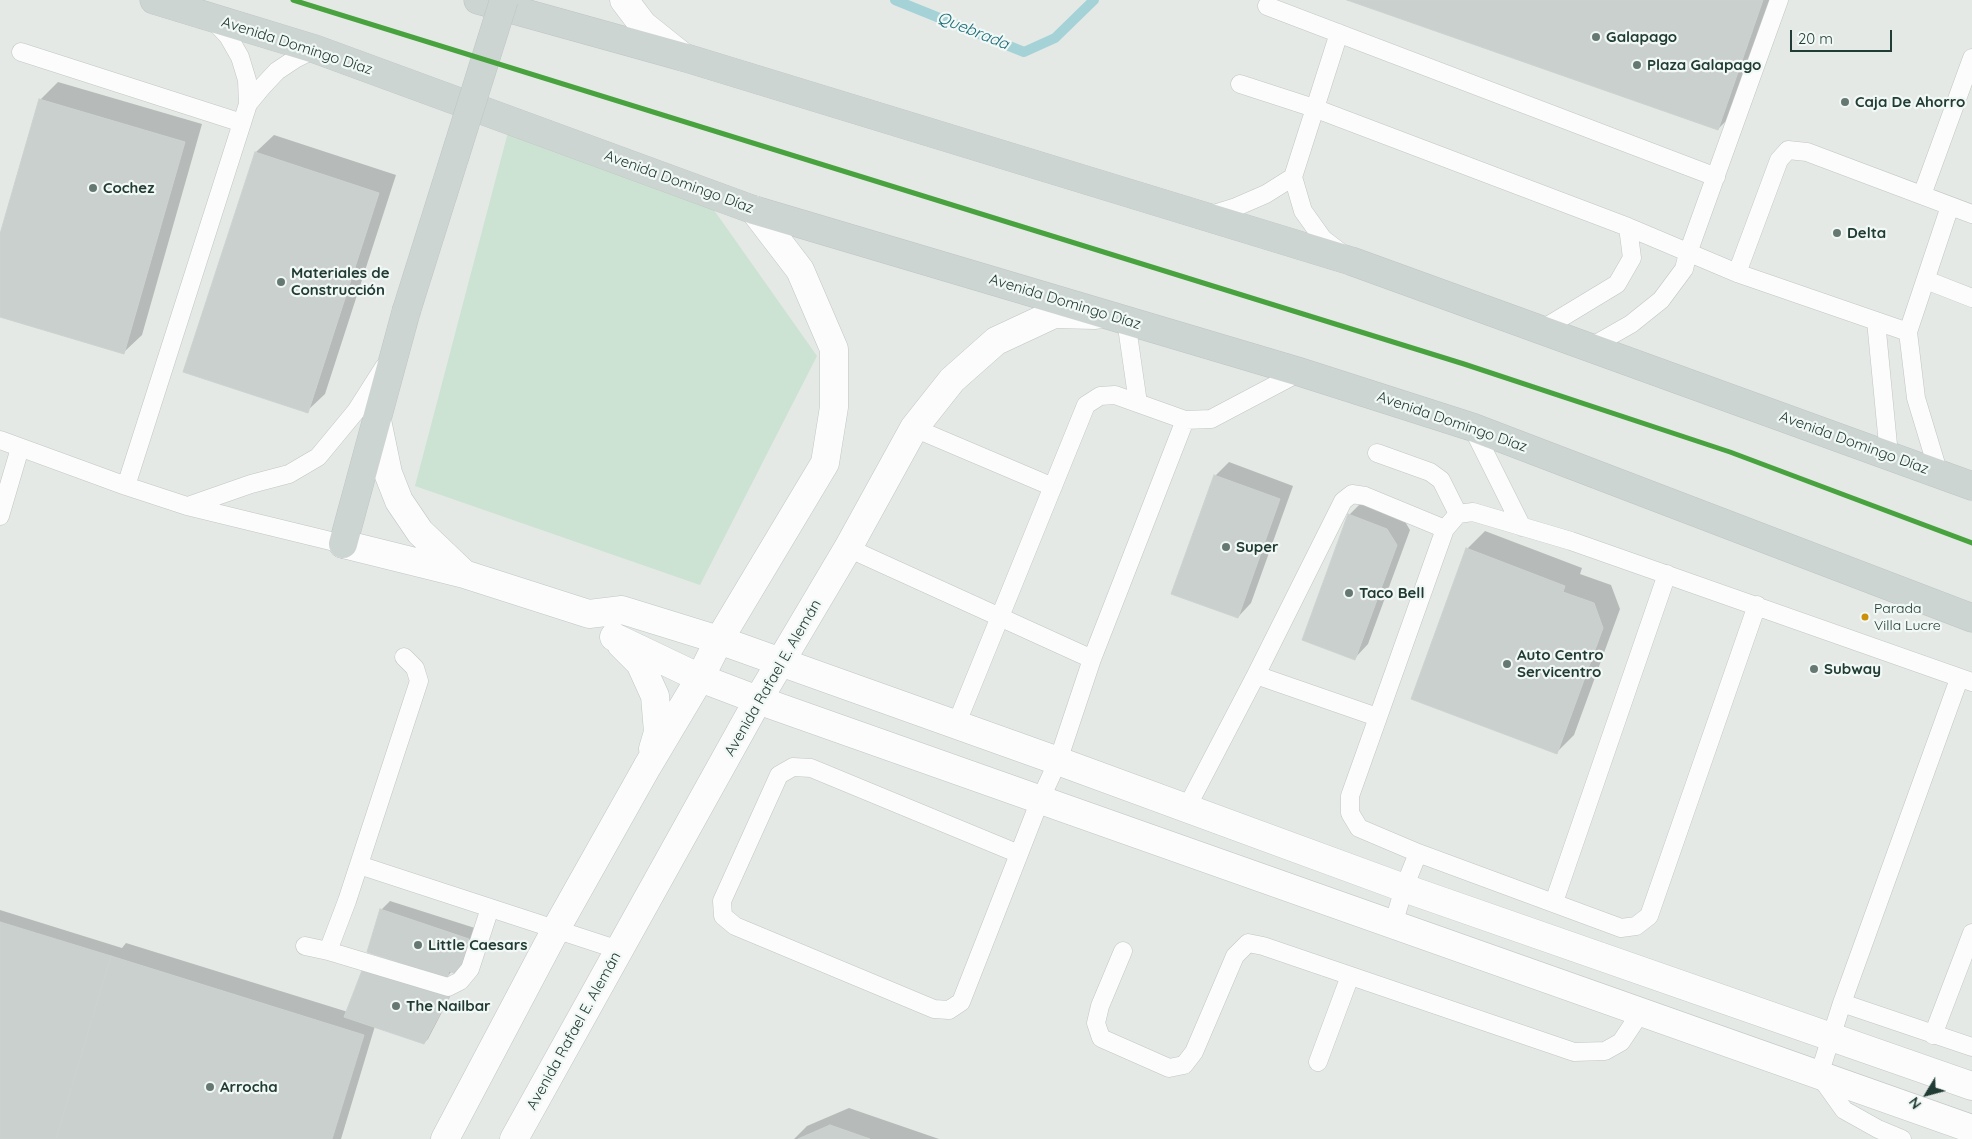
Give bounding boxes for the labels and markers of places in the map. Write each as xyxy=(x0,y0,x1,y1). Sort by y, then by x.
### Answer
place label: Galapago xyxy=(1606,28,1677,46)
marker: Galapago xyxy=(1590,31,1602,43)
place label: Plaza Galapago xyxy=(1647,56,1761,74)
marker: Plaza Galapago xyxy=(1631,59,1643,71)
place label: Caja De Ahorro xyxy=(1855,93,1965,111)
marker: Caja De Ahorro xyxy=(1839,96,1851,108)
place label: Cochez xyxy=(103,179,154,197)
marker: Cochez xyxy=(87,182,99,194)
place label: Delta xyxy=(1847,224,1886,242)
marker: Delta xyxy=(1831,227,1843,239)
place label: Materiales de Construcción xyxy=(291,264,390,299)
marker: Materiales de Construcción xyxy=(275,276,287,288)
place label: Super xyxy=(1236,538,1279,556)
marker: Super xyxy=(1220,541,1232,553)
place label: Taco Bell xyxy=(1359,584,1424,602)
marker: Taco Bell xyxy=(1343,587,1355,599)
place label: Parada Villa Lucre xyxy=(1874,601,1941,634)
marker: Parada Villa Lucre xyxy=(1860,612,1870,622)
place label: Auto Centro Servicentro xyxy=(1517,646,1604,681)
marker: Auto Centro Servicentro xyxy=(1501,658,1513,670)
place label: Subway xyxy=(1824,660,1881,678)
marker: Subway xyxy=(1808,663,1820,675)
place label: Little Caesars xyxy=(428,936,527,954)
marker: Little Caesars xyxy=(412,939,424,951)
place label: The Nailbar xyxy=(406,997,491,1015)
marker: The Nailbar xyxy=(390,1000,402,1012)
place label: Arrocha xyxy=(220,1078,278,1096)
marker: Arrocha xyxy=(204,1081,216,1093)

